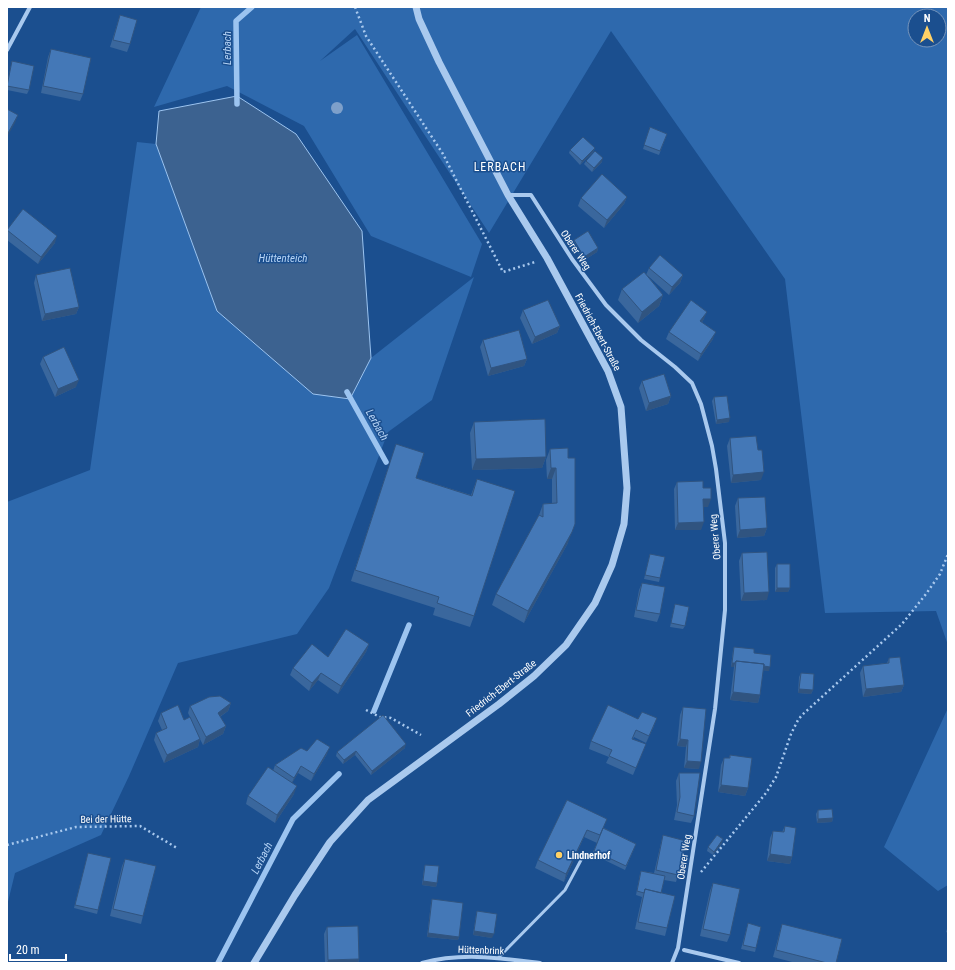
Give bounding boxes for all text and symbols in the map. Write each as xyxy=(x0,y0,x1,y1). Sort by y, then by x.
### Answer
north arrow xyxy=(907,8,947,48)
text: N xyxy=(924,12,931,25)
water label: Lerbach xyxy=(221,31,234,65)
district label: LERBACH xyxy=(474,160,526,174)
street label: Oberer Weg xyxy=(559,228,593,272)
water label: Hüttenteich xyxy=(259,252,307,265)
street label: Friedrich-Ebert-Straße xyxy=(573,291,623,373)
water label: Lerbach xyxy=(363,407,391,443)
street label: Oberer Weg xyxy=(708,514,722,560)
street label: Friedrich-Ebert-Straße xyxy=(464,657,538,719)
street label: Bei der Hütte xyxy=(80,813,132,825)
street label: Oberer Weg xyxy=(675,834,693,880)
water label: Lerbach xyxy=(249,840,275,876)
marker: Lindnerhof xyxy=(554,850,564,860)
place label: Lindnerhof xyxy=(567,850,611,861)
scale bar xyxy=(10,936,66,962)
text: 20 m xyxy=(16,943,40,957)
street label: Hüttenbrink xyxy=(458,944,505,956)

